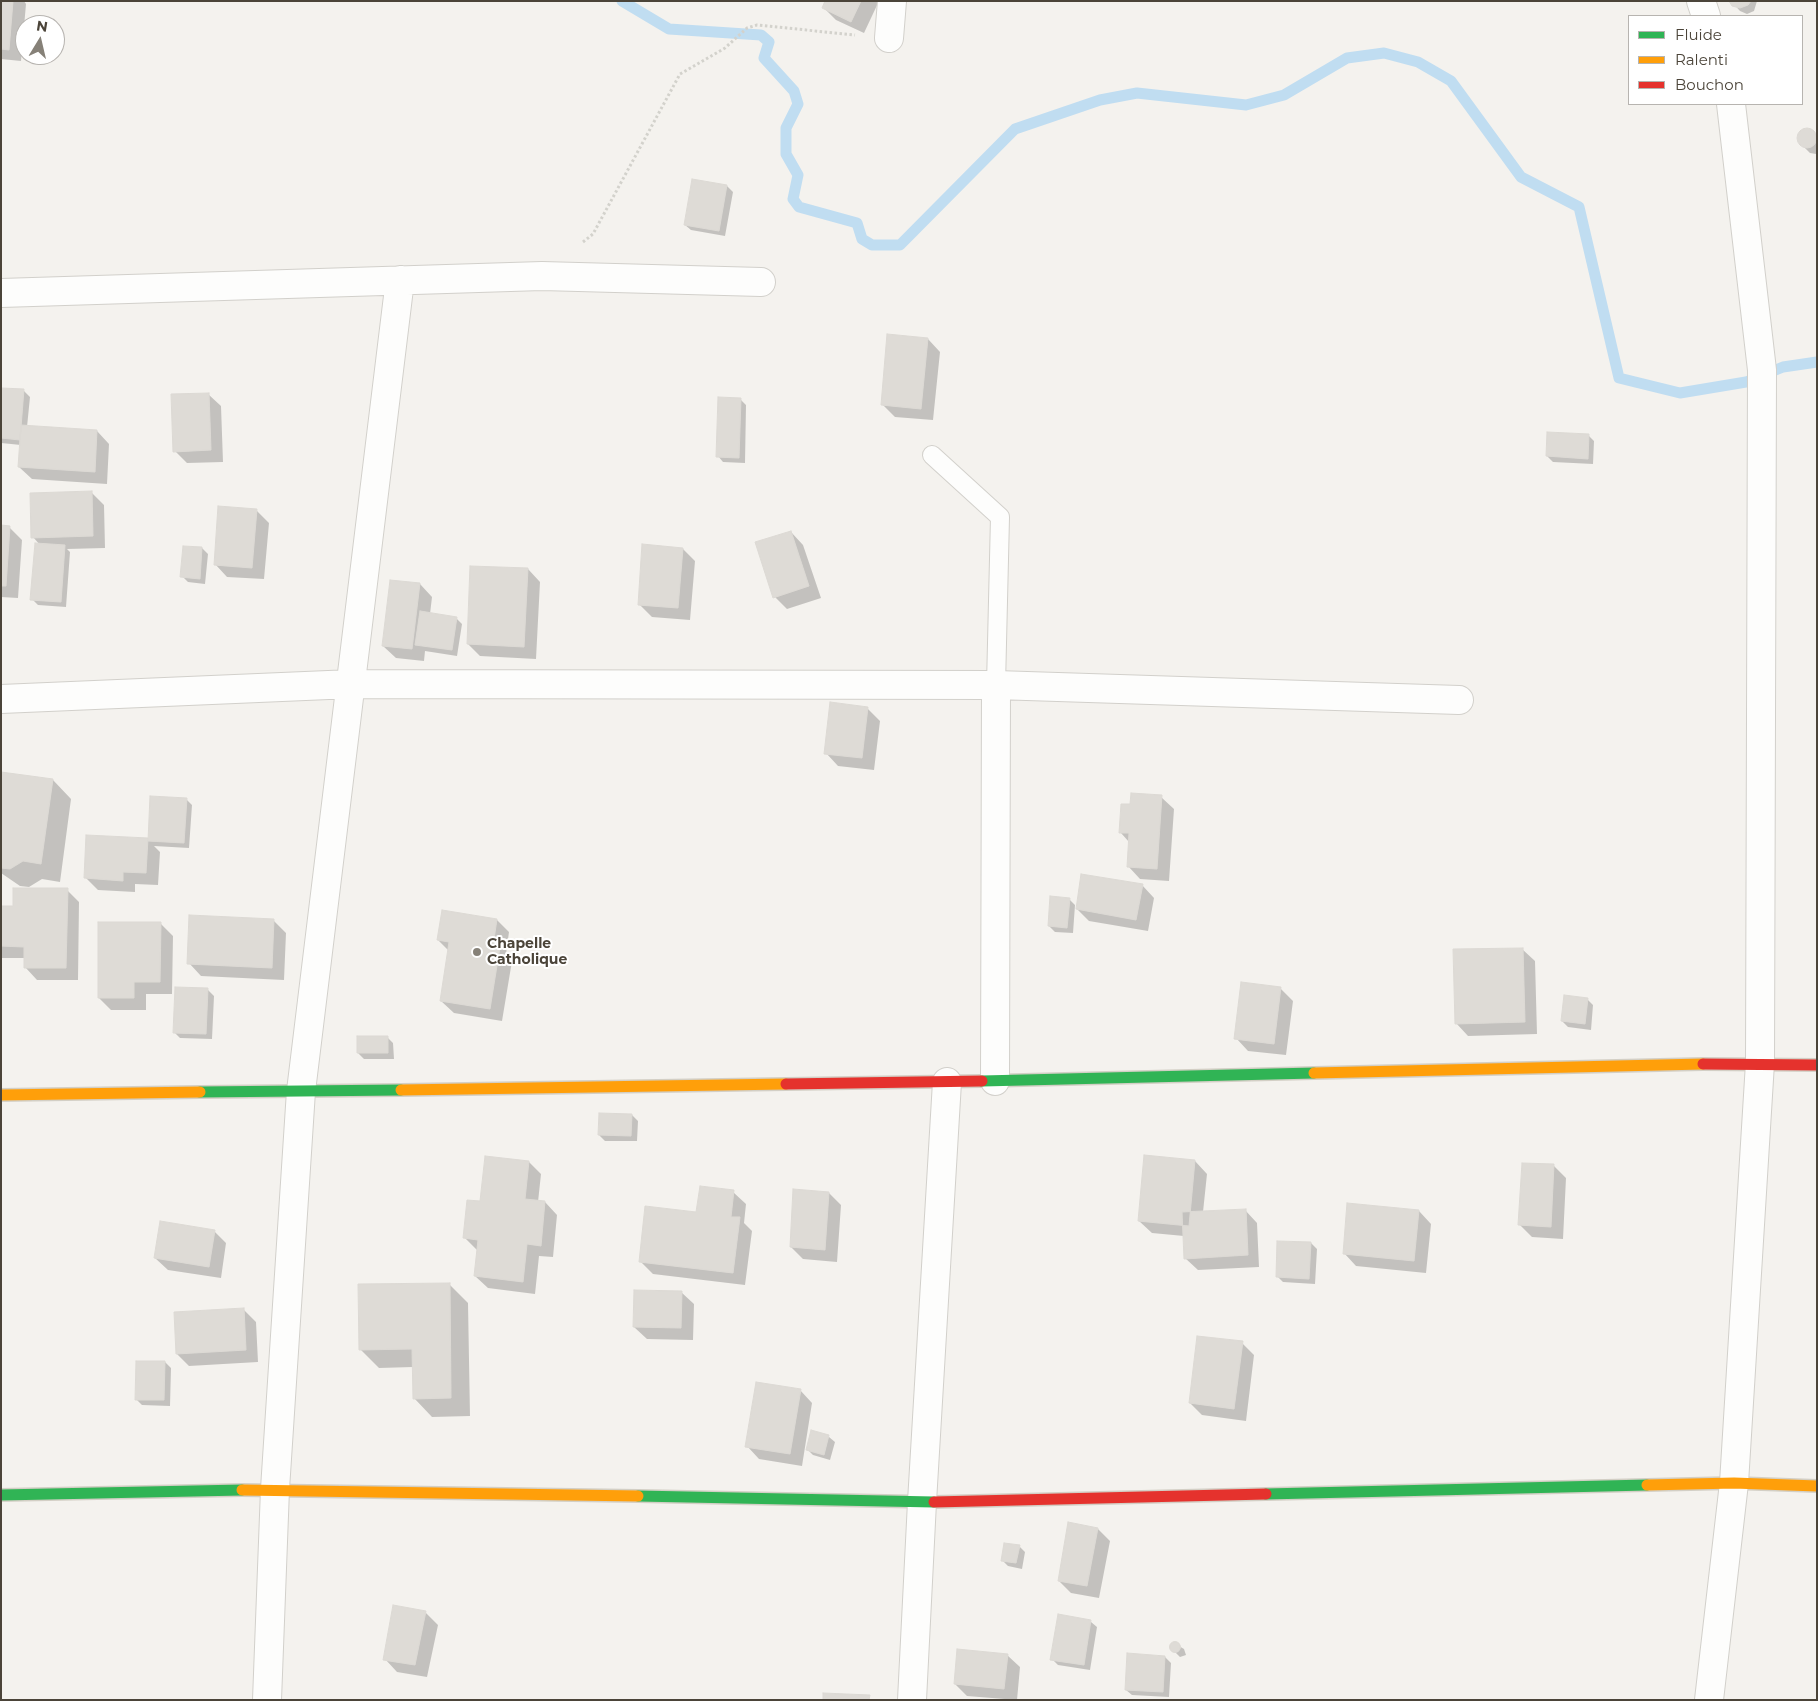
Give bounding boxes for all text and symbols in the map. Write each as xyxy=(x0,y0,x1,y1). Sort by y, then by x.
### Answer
north arrow xyxy=(15,15,65,65)
legend xyxy=(1628,15,1803,105)
text: N xyxy=(35,16,49,36)
text: Fluide xyxy=(1675,25,1722,44)
text: Ralenti xyxy=(1675,50,1728,69)
text: Bouchon xyxy=(1675,75,1744,94)
place label: Chapelle Catholique xyxy=(487,936,567,969)
marker: Chapelle Catholique xyxy=(471,946,483,958)

